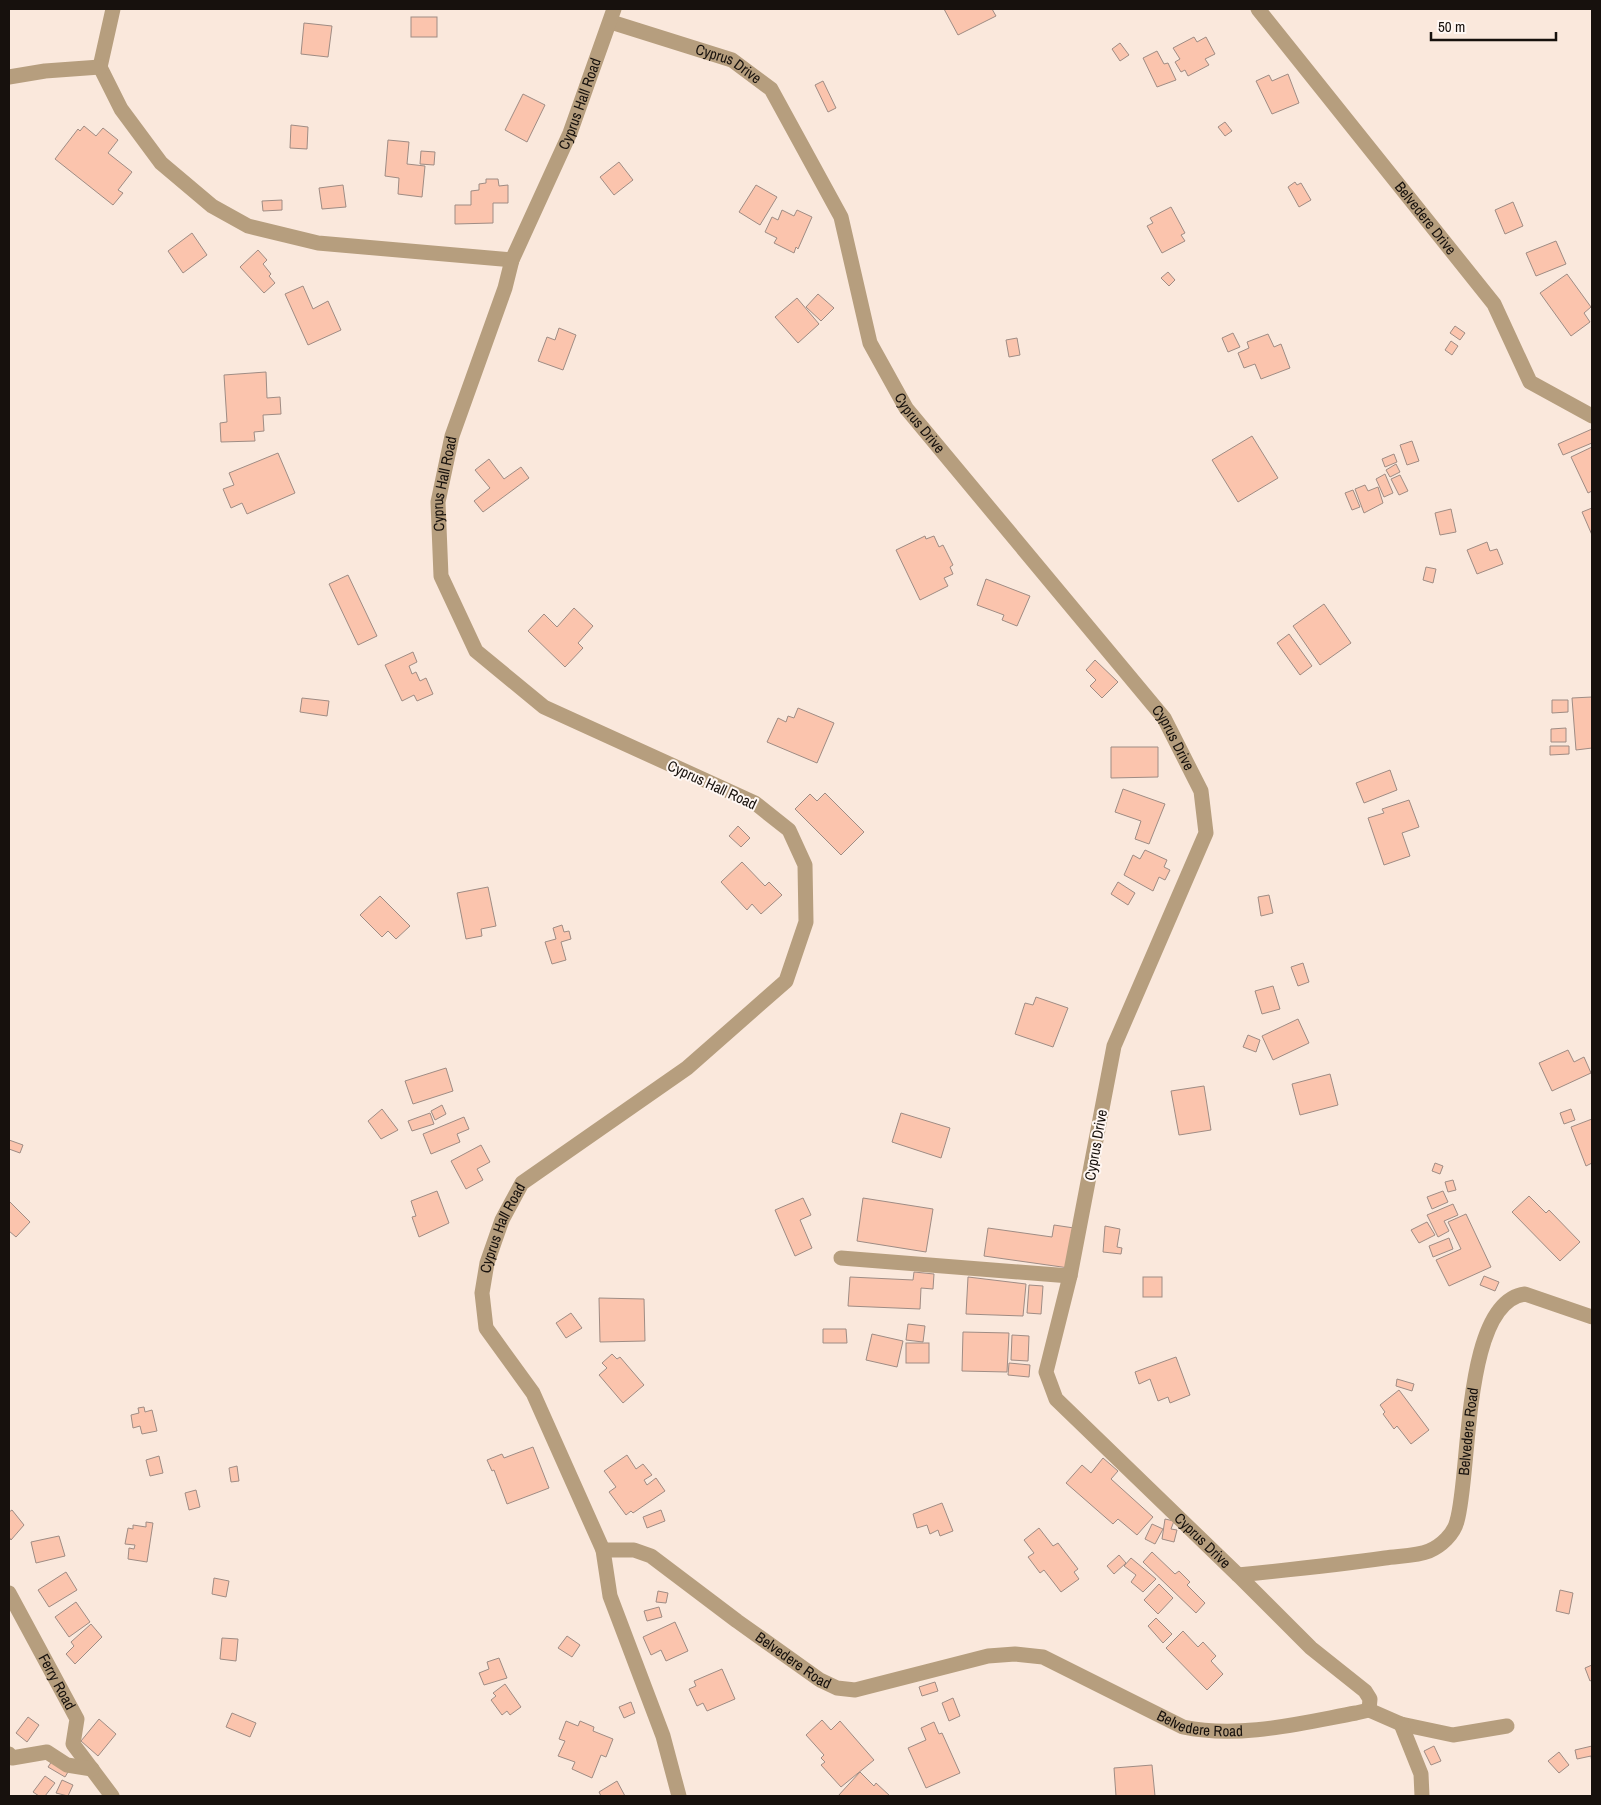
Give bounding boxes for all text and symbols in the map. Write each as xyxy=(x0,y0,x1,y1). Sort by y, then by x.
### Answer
scale bar xyxy=(1431,10,1556,42)
text: 50 m xyxy=(1438,16,1465,37)
street label: Cyprus Drive xyxy=(693,38,766,88)
street label: Cyprus Hall Road xyxy=(553,55,606,153)
street label: Belvedere Drive xyxy=(1390,177,1462,259)
street label: Cyprus Drive xyxy=(890,389,950,458)
street label: Cyprus Hall Road xyxy=(427,434,462,532)
street label: Cyprus Drive xyxy=(1147,700,1200,774)
street label: Cyprus Hall Road xyxy=(664,755,760,814)
street label: Cyprus Drive xyxy=(1079,1108,1112,1182)
street label: Cyprus Hall Road xyxy=(475,1179,530,1274)
street label: Belvedere Road xyxy=(1453,1386,1483,1477)
street label: Cyprus Drive xyxy=(1170,1508,1236,1573)
street label: Belvedere Road xyxy=(751,1626,835,1694)
street label: Ferry Road xyxy=(34,1650,81,1713)
street label: Belvedere Road xyxy=(1153,1705,1243,1741)

